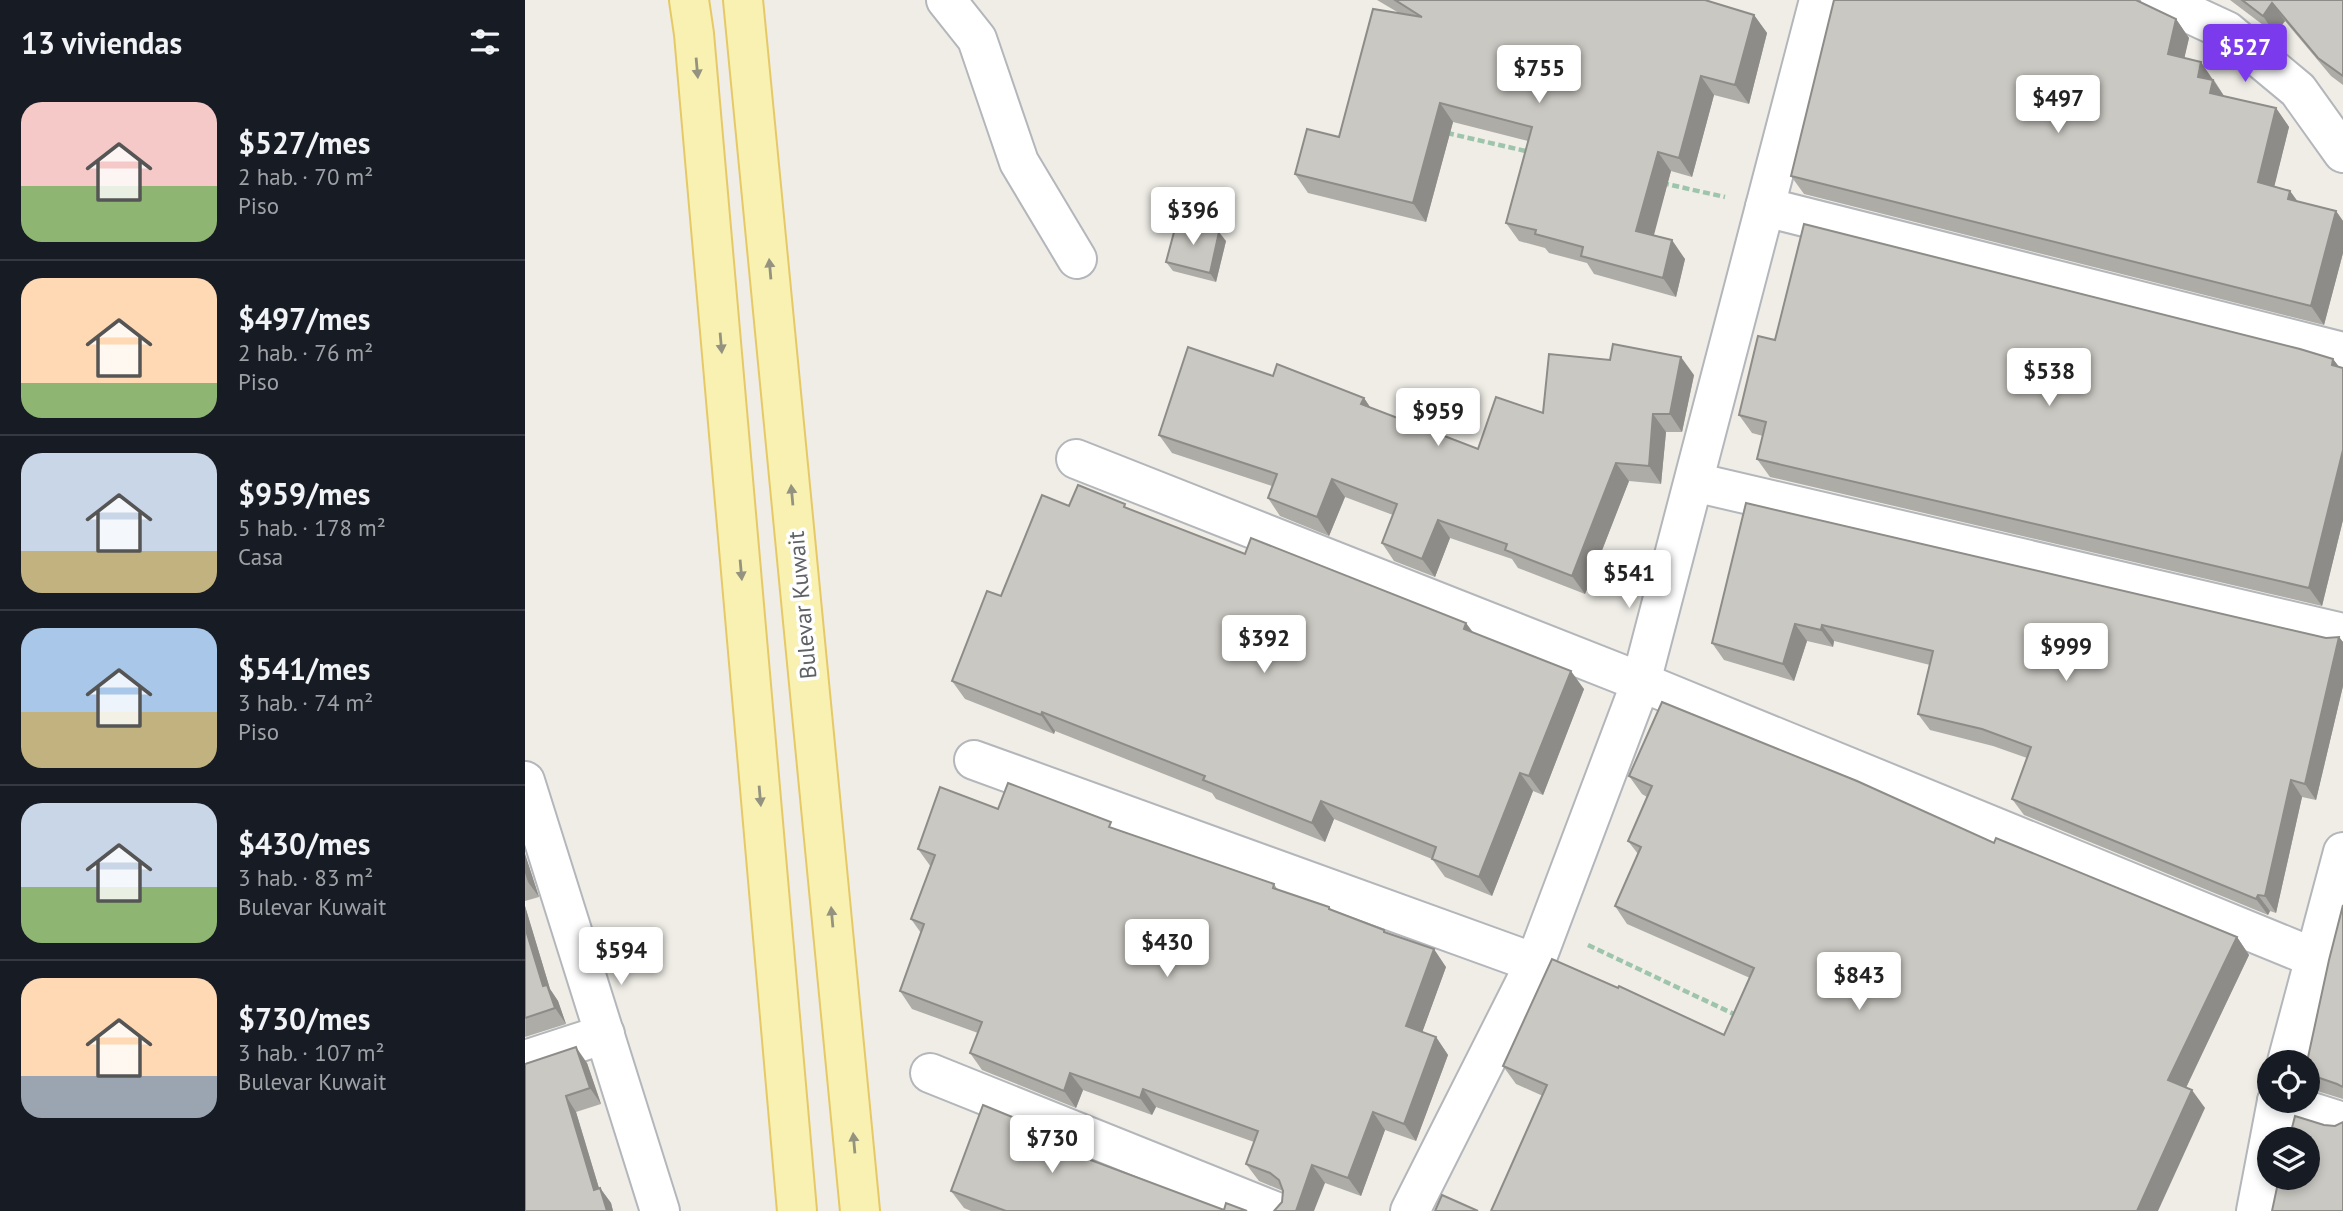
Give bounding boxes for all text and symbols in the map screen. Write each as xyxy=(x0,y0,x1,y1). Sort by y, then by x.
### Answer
text: 13 viviendas xyxy=(21,23,182,62)
icon: filters xyxy=(466,23,504,61)
pin: $527 xyxy=(2204,24,2286,84)
text: $527 xyxy=(2219,32,2271,61)
pin: $755 xyxy=(1498,46,1580,105)
text: $755 xyxy=(1513,53,1565,82)
one-way arrow xyxy=(692,57,703,79)
pin: $497 xyxy=(2017,76,2099,135)
text: $497 xyxy=(2032,83,2084,112)
text: $527/mes xyxy=(238,123,370,162)
icon: home xyxy=(77,130,161,214)
text: 2 hab. · 70 m² xyxy=(238,162,373,191)
pin: $396 xyxy=(1152,188,1234,247)
text: Piso xyxy=(238,191,279,220)
text: $396 xyxy=(1167,195,1219,224)
one-way arrow xyxy=(764,257,775,279)
text: $497/mes xyxy=(238,299,370,338)
icon: home xyxy=(77,306,161,390)
one-way arrow xyxy=(716,332,727,354)
text: 2 hab. · 76 m² xyxy=(238,338,373,367)
pin: $538 xyxy=(2008,348,2090,408)
text: $538 xyxy=(2023,356,2075,385)
text: Piso xyxy=(238,367,279,396)
pin: $959 xyxy=(1397,388,1479,448)
text: $959 xyxy=(1412,396,1464,425)
text: $959/mes xyxy=(238,474,370,513)
icon: home xyxy=(77,481,161,565)
one-way arrow xyxy=(786,484,797,506)
text: 5 hab. · 178 m² xyxy=(238,513,386,542)
street label: Bulevar Kuwait xyxy=(781,530,822,680)
text: Casa xyxy=(238,542,283,571)
pin: $541 xyxy=(1588,550,1670,610)
text: $541 xyxy=(1603,558,1655,587)
one-way arrow xyxy=(736,559,747,581)
pin: $392 xyxy=(1223,616,1305,675)
text: $392 xyxy=(1238,623,1290,652)
pin: $999 xyxy=(2025,624,2107,683)
text: $999 xyxy=(2040,631,2092,660)
text: $541/mes xyxy=(238,649,370,688)
icon: home xyxy=(77,656,161,740)
text: 3 hab. · 74 m² xyxy=(238,688,373,717)
text: Piso xyxy=(238,717,279,746)
one-way arrow xyxy=(755,786,766,808)
text: $430/mes xyxy=(238,824,370,863)
icon: home xyxy=(77,831,161,915)
text: 3 hab. · 83 m² xyxy=(238,863,373,892)
text: Bulevar Kuwait xyxy=(238,892,386,921)
one-way arrow xyxy=(826,905,837,927)
pin: $430 xyxy=(1126,920,1208,979)
text: $430 xyxy=(1141,927,1193,956)
pin: $594 xyxy=(580,928,662,987)
text: $594 xyxy=(595,935,647,964)
pin: $843 xyxy=(1818,953,1900,1012)
text: $843 xyxy=(1833,960,1885,989)
text: $730/mes xyxy=(238,999,370,1038)
icon: home xyxy=(77,1006,161,1090)
text: 3 hab. · 107 m² xyxy=(238,1038,385,1067)
map controls xyxy=(2257,1050,2320,1190)
button: locate xyxy=(2257,1050,2320,1113)
text: Bulevar Kuwait xyxy=(238,1067,386,1096)
pin: $730 xyxy=(1011,1116,1093,1175)
text: $730 xyxy=(1026,1123,1078,1152)
button: layers xyxy=(2257,1127,2320,1190)
one-way arrow xyxy=(848,1132,859,1154)

